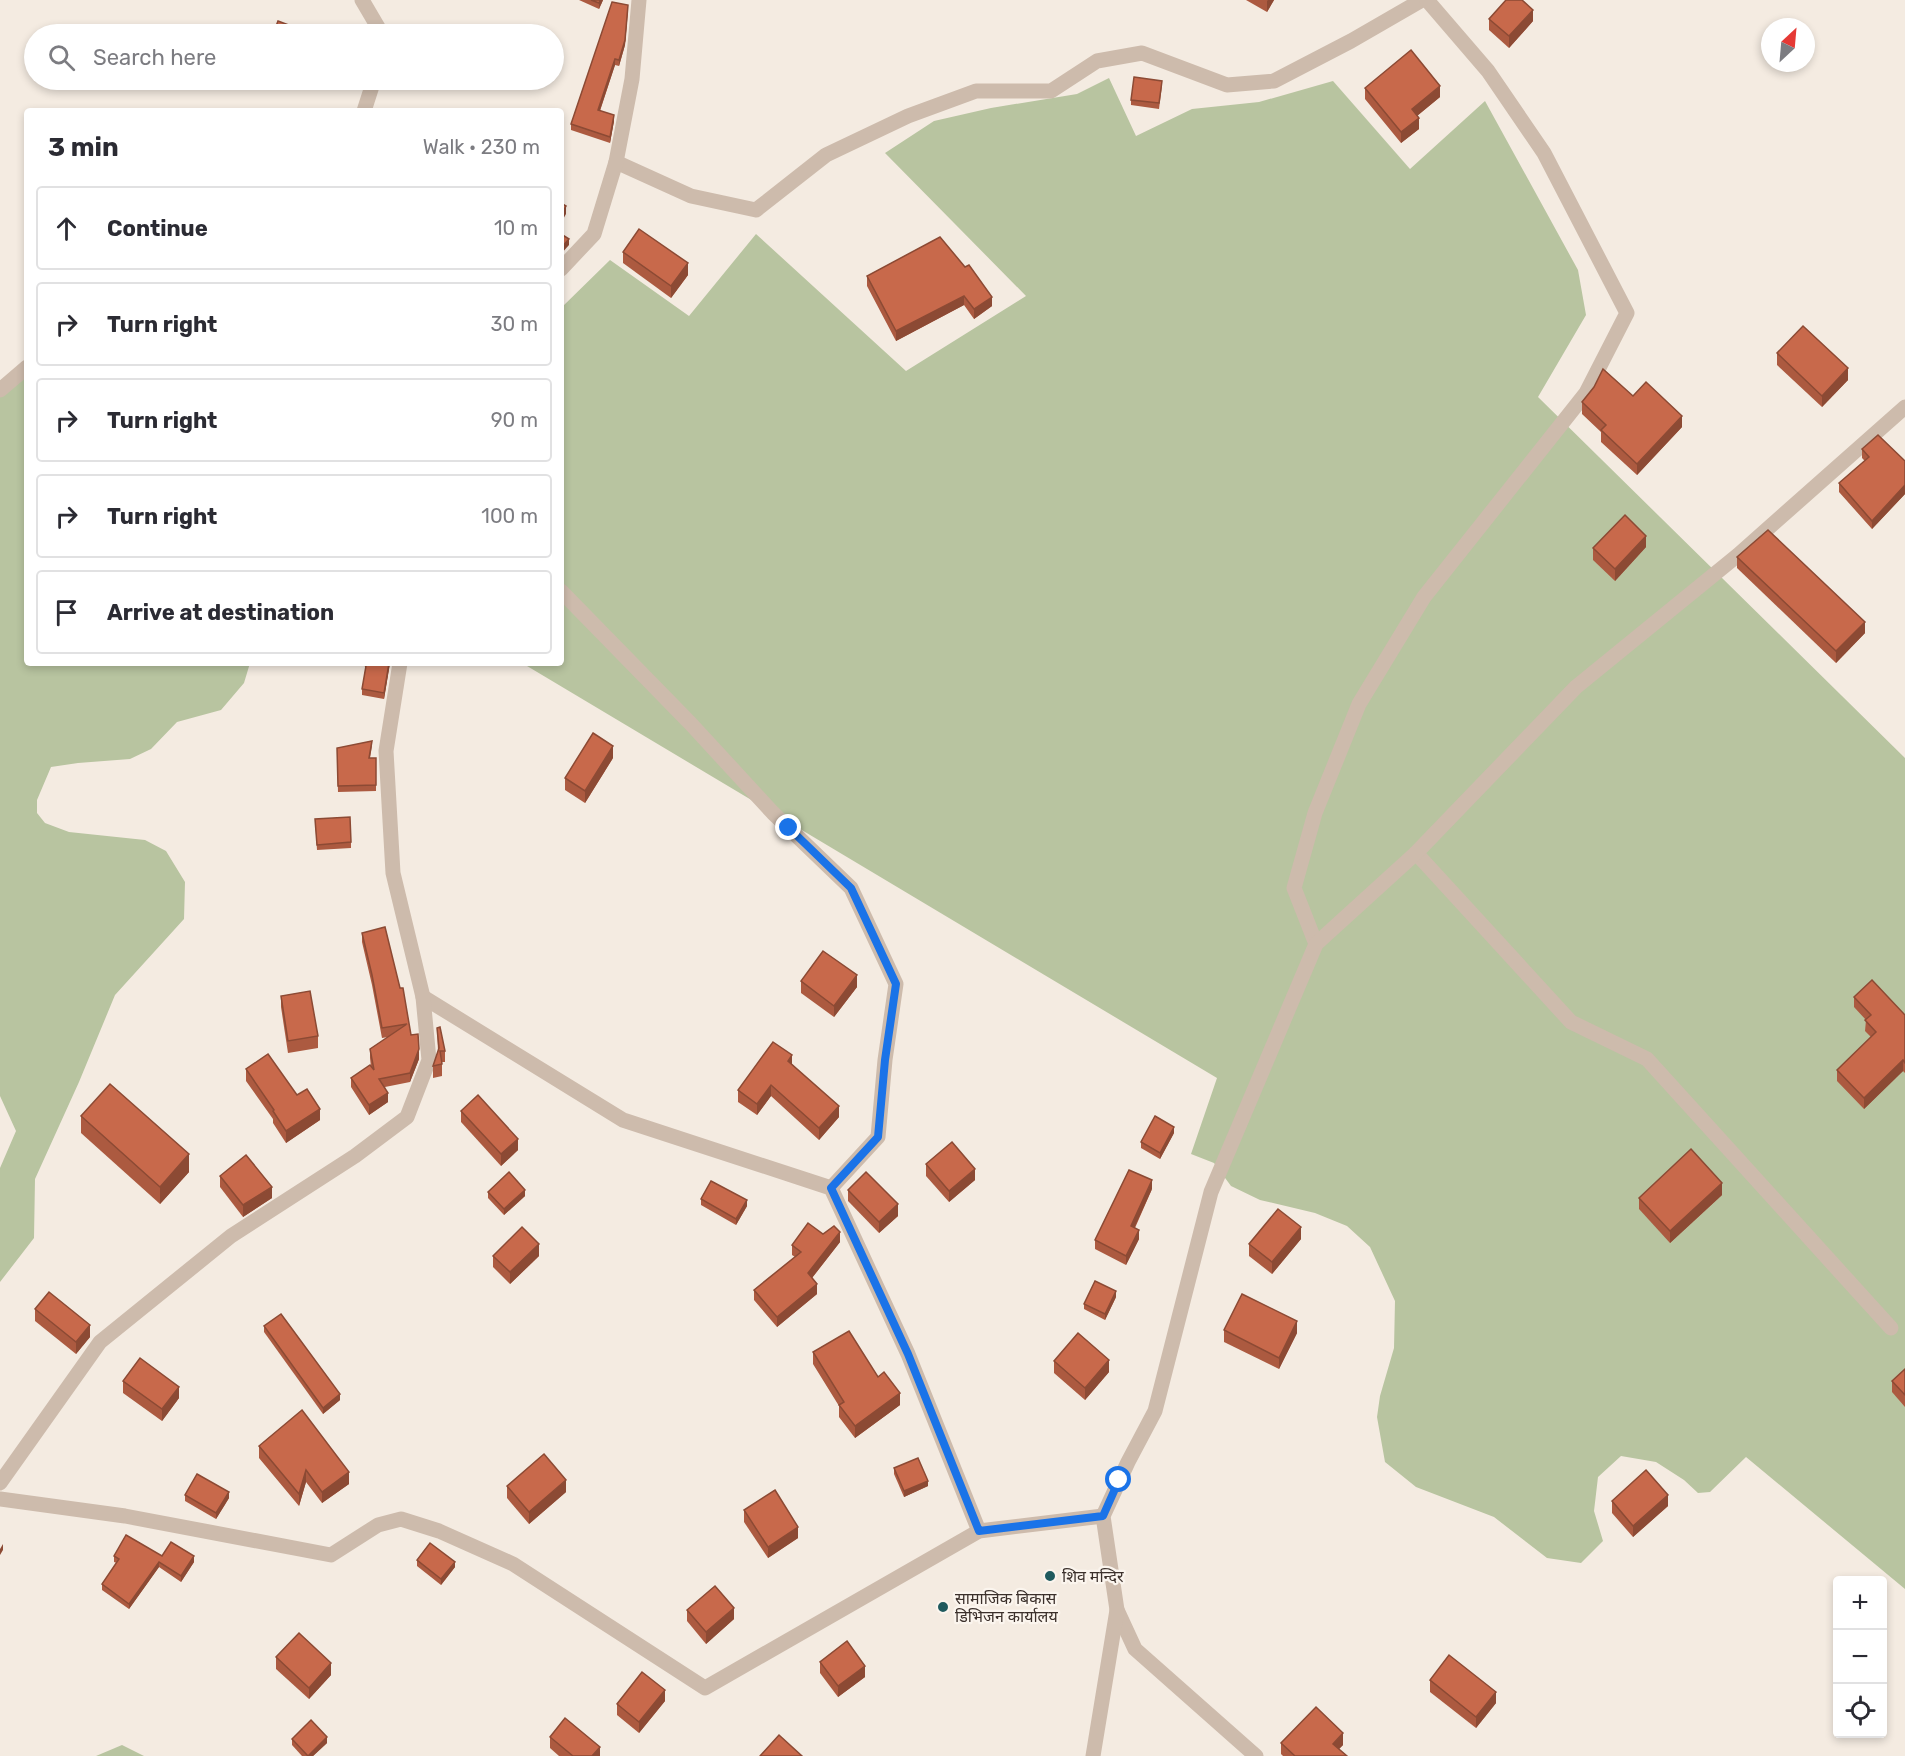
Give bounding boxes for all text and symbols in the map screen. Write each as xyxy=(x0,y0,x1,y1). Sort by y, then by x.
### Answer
north arrow xyxy=(1761,18,1815,72)
search box xyxy=(24,24,564,90)
icon: search xyxy=(45,41,78,74)
text: Search here xyxy=(93,44,216,71)
text: 3 min xyxy=(48,132,119,163)
text: Walk · 230 m xyxy=(423,135,540,159)
icon: ahead xyxy=(50,212,83,245)
text: Continue xyxy=(107,215,208,242)
text: 10 m xyxy=(494,216,538,240)
icon: right xyxy=(50,308,83,341)
text: Turn right xyxy=(107,311,217,338)
text: 30 m xyxy=(491,312,538,336)
icon: right xyxy=(50,404,83,437)
text: Turn right xyxy=(107,407,217,434)
text: 90 m xyxy=(491,408,538,432)
icon: right xyxy=(50,500,83,533)
text: Turn right xyxy=(107,503,217,530)
text: 100 m xyxy=(481,504,538,528)
icon: arrive xyxy=(50,596,83,629)
text: Arrive at destination xyxy=(107,599,334,626)
route end xyxy=(775,814,801,840)
route start xyxy=(1105,1466,1131,1492)
place label: शिव मन्दिर xyxy=(1062,1567,1124,1586)
marker: शिव मन्दिर xyxy=(1043,1569,1057,1583)
map controls xyxy=(1833,1576,1887,1738)
button: + xyxy=(1833,1576,1887,1630)
place label: सामाजिक बिकास डिभिजन कार्यालय xyxy=(955,1589,1058,1626)
marker: सामाजिक बिकास डिभिजन कार्यालय xyxy=(936,1600,950,1614)
button: − xyxy=(1833,1630,1887,1684)
button: locate xyxy=(1833,1684,1887,1738)

